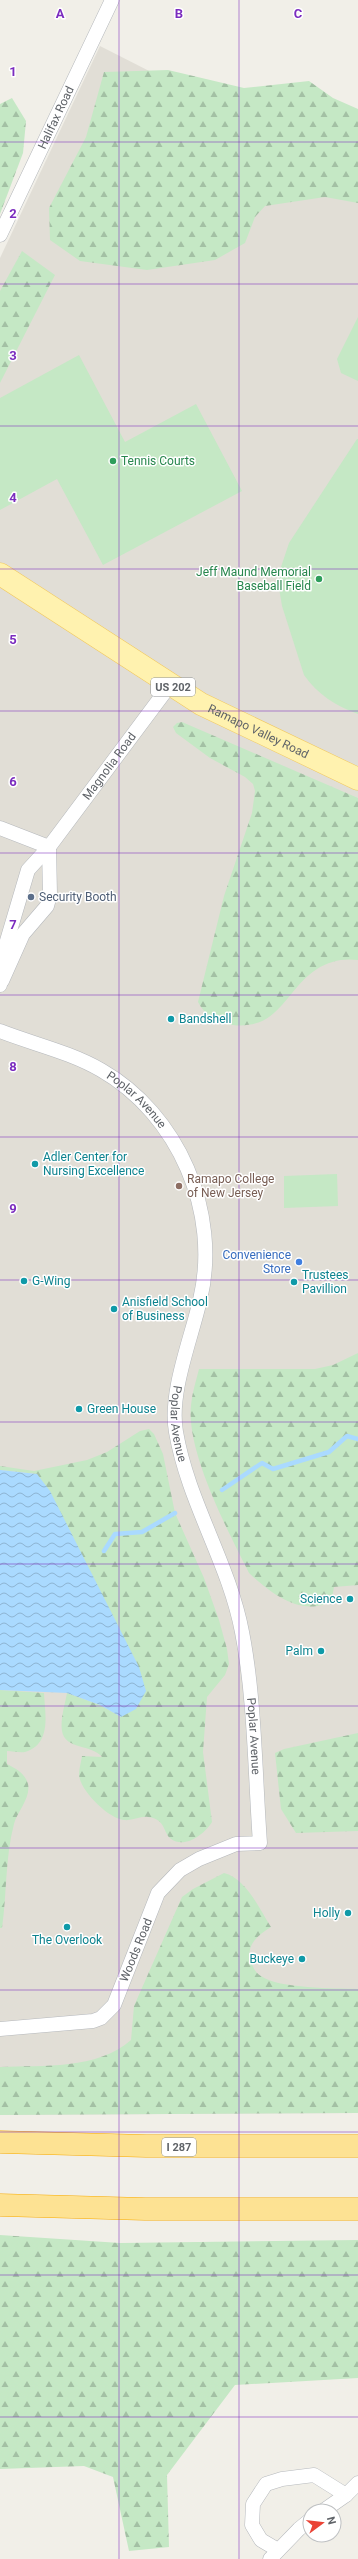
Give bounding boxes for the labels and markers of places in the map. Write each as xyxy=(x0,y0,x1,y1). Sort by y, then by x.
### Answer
place label: Tennis Courts xyxy=(121,454,195,468)
marker: Tennis Courts xyxy=(108,456,118,466)
place label: Jeff Maund Memorial Baseball Field xyxy=(196,565,311,593)
marker: Jeff Maund Memorial Baseball Field xyxy=(314,574,324,584)
place label: Security Booth xyxy=(39,890,117,904)
marker: Security Booth xyxy=(26,892,36,902)
place label: Bandshell xyxy=(179,1012,231,1026)
marker: Bandshell xyxy=(166,1014,176,1024)
place label: Adler Center for Nursing Excellence xyxy=(43,1150,144,1178)
marker: Adler Center for Nursing Excellence xyxy=(30,1159,40,1169)
place label: Ramapo College of New Jersey xyxy=(187,1172,275,1200)
marker: Ramapo College of New Jersey xyxy=(174,1181,184,1191)
place label: Convenience Store xyxy=(222,1248,291,1276)
marker: Convenience Store xyxy=(294,1257,304,1267)
place label: Trustees Pavillion xyxy=(302,1268,348,1296)
place label: G-Wing xyxy=(32,1274,70,1288)
marker: G-Wing xyxy=(19,1276,29,1286)
marker: Trustees Pavillion xyxy=(289,1277,299,1287)
place label: Anisfield School of Business xyxy=(122,1295,208,1323)
marker: Anisfield School of Business xyxy=(109,1304,119,1314)
place label: Green House xyxy=(87,1402,156,1416)
marker: Green House xyxy=(74,1404,84,1414)
place label: Science xyxy=(300,1592,342,1606)
marker: Science xyxy=(345,1594,355,1604)
place label: Palm xyxy=(286,1644,313,1658)
marker: Palm xyxy=(316,1646,326,1656)
place label: Holly xyxy=(313,1906,340,1920)
marker: Holly xyxy=(343,1908,353,1918)
marker: The Overlook xyxy=(62,1922,72,1932)
place label: The Overlook xyxy=(32,1933,103,1947)
place label: Buckeye xyxy=(249,1952,294,1966)
marker: Buckeye xyxy=(297,1954,307,1964)

